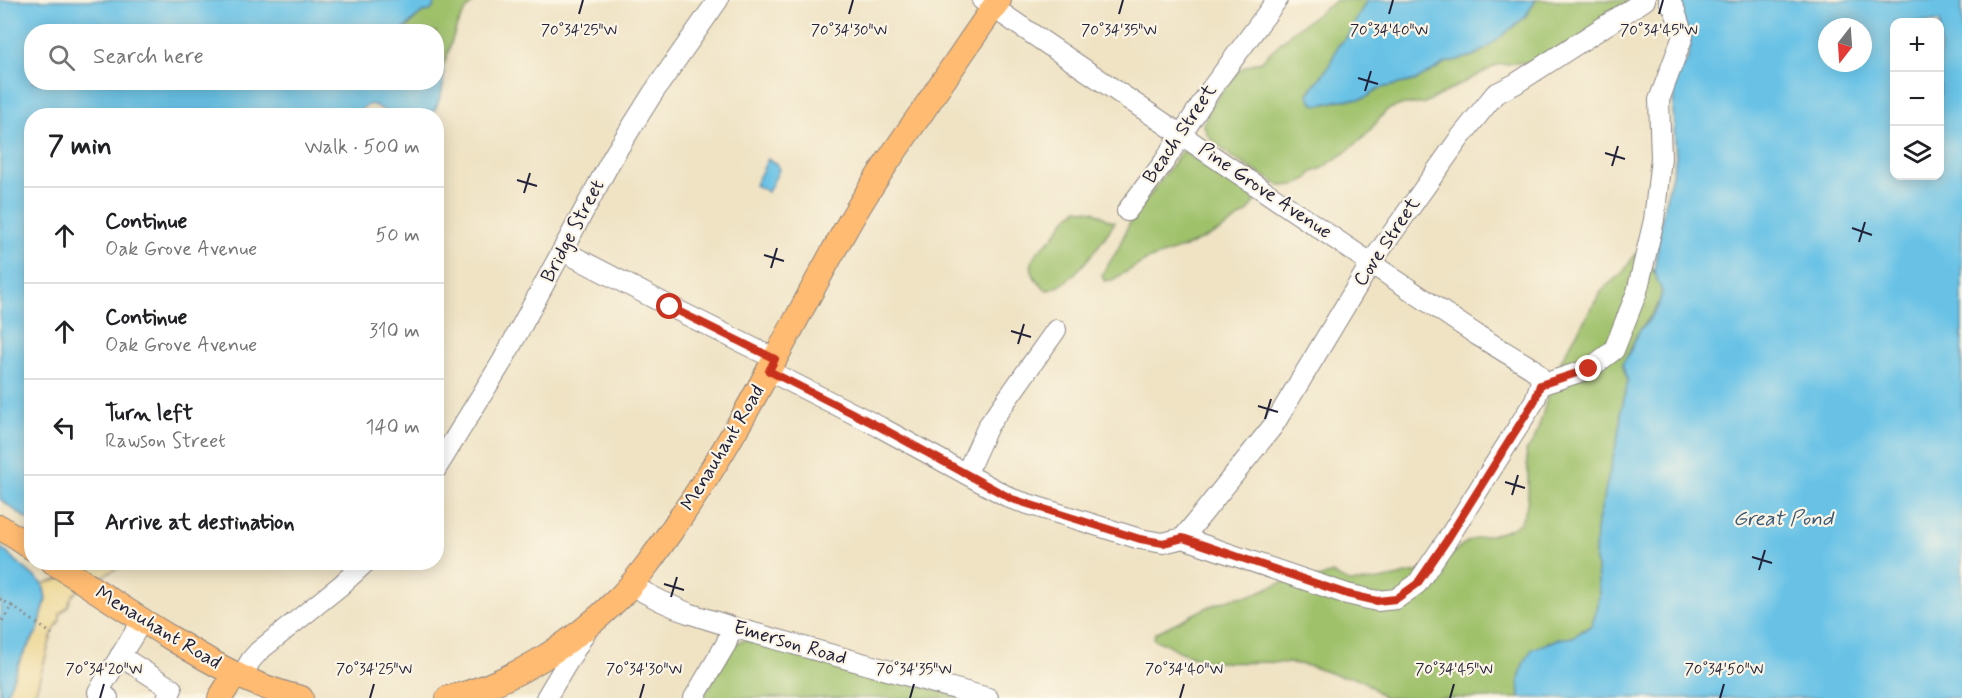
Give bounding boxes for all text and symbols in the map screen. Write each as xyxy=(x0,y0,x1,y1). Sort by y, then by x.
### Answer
north arrow xyxy=(1818,18,1872,72)
map controls xyxy=(1890,18,1944,180)
button: + xyxy=(1890,18,1944,72)
text: 70°34'25"W xyxy=(541,21,617,41)
text: 70°34'30"W xyxy=(811,21,887,41)
text: 70°34'35"W xyxy=(1081,21,1157,41)
text: 70°34'40"W xyxy=(1350,21,1428,41)
text: 70°34'45"W xyxy=(1620,21,1698,41)
search box xyxy=(24,24,444,90)
icon: search xyxy=(45,41,78,74)
text: Search here xyxy=(93,43,204,71)
button: − xyxy=(1890,72,1944,126)
street label: Beach Street xyxy=(1137,79,1223,189)
button: layers xyxy=(1890,126,1944,180)
text: 7 min xyxy=(48,130,112,164)
text: Walk · 500 m xyxy=(305,134,420,161)
street label: Pine Grove Avenue xyxy=(1193,136,1337,246)
street label: Bridge Street xyxy=(535,175,611,287)
street label: Cove Street xyxy=(1347,192,1427,292)
text: Continue xyxy=(105,208,187,236)
icon: ahead xyxy=(48,219,81,252)
text: 50 m xyxy=(375,222,420,249)
text: Oak Grove Avenue xyxy=(105,236,257,263)
route start xyxy=(656,293,682,319)
text: Continue xyxy=(105,304,187,332)
icon: ahead xyxy=(48,315,81,348)
text: 310 m xyxy=(369,318,420,345)
text: Oak Grove Avenue xyxy=(105,332,257,359)
route end xyxy=(1575,355,1601,381)
street label: Menauhant Road xyxy=(675,380,771,516)
text: Turn left xyxy=(105,400,193,428)
icon: left xyxy=(48,411,81,444)
text: 140 m xyxy=(366,414,420,441)
text: Rawson Street xyxy=(105,428,226,455)
water label: Great Pond xyxy=(1733,505,1835,533)
icon: arrive xyxy=(48,507,81,540)
text: Arrive at destination xyxy=(105,509,295,537)
street label: Menauhant Road xyxy=(90,580,226,676)
street label: Emerson Road xyxy=(730,614,850,672)
text: 70°34'20"W xyxy=(66,660,142,680)
text: 70°34'25"W xyxy=(336,660,412,680)
text: 70°34'30"W xyxy=(606,660,682,680)
text: 70°34'35"W xyxy=(876,660,952,680)
text: 70°34'40"W xyxy=(1145,660,1223,680)
text: 70°34'45"W xyxy=(1415,660,1493,680)
text: 70°34'50"W xyxy=(1685,660,1763,680)

